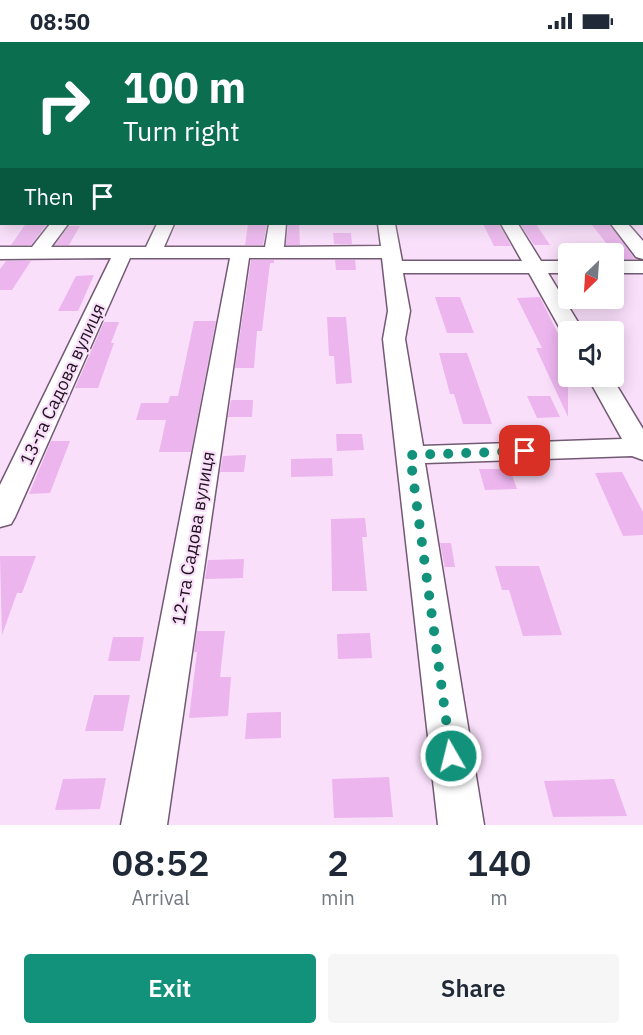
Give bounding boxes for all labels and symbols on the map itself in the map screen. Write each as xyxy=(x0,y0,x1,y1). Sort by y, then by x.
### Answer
north arrow xyxy=(558,243,624,309)
street label: 13-та Садова вулиця xyxy=(14,299,110,469)
pin xyxy=(499,425,550,476)
street label: 12-та Садова вулиця xyxy=(166,449,220,627)
position arrow xyxy=(419,724,483,788)

